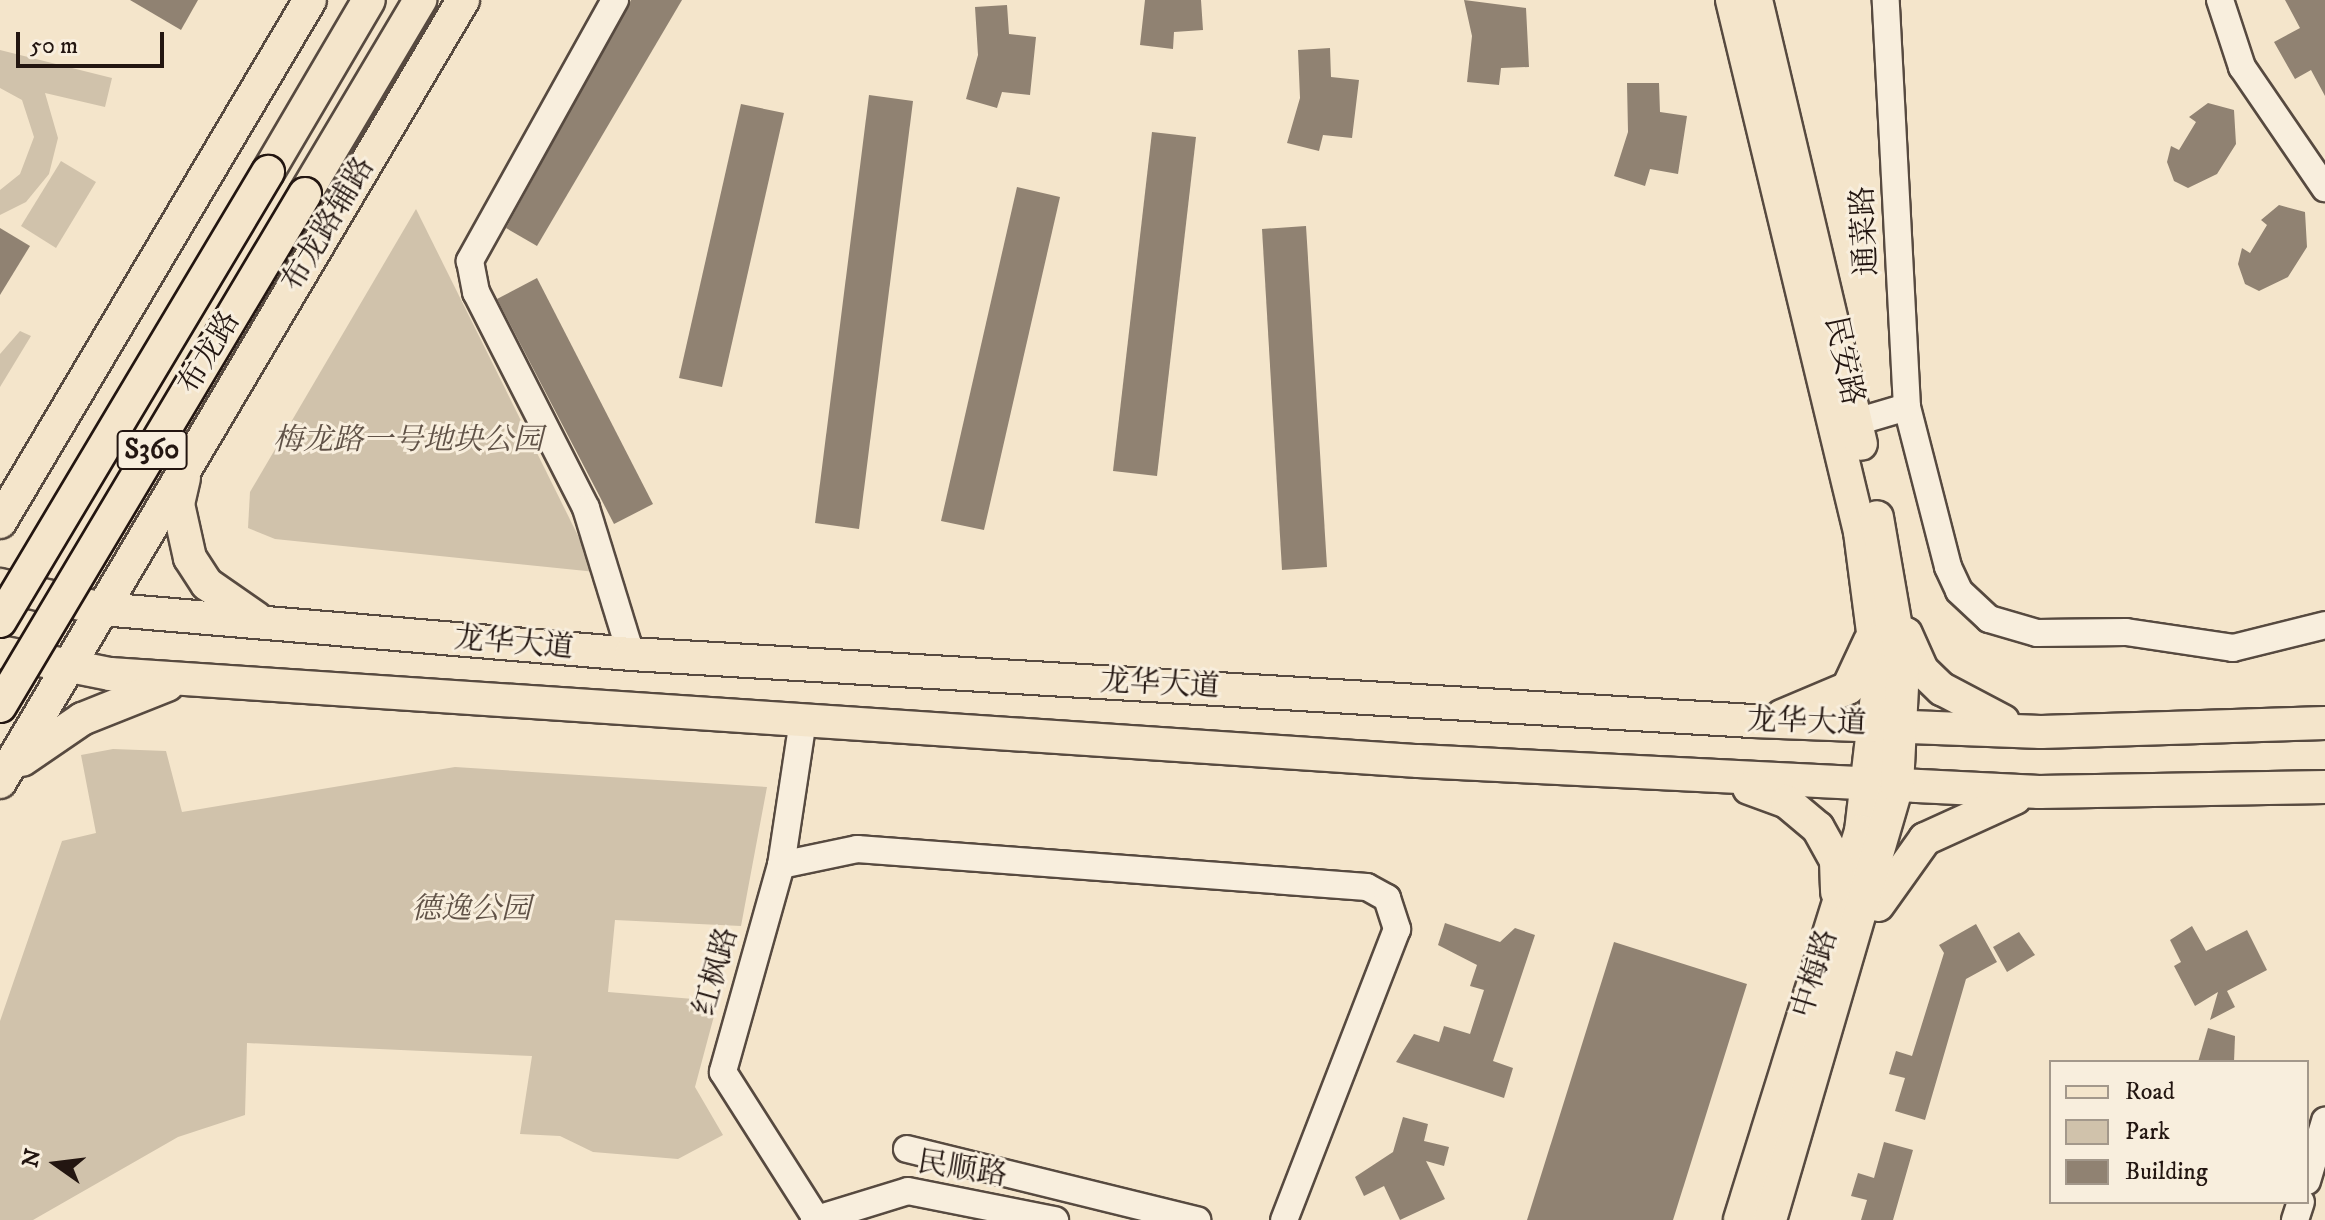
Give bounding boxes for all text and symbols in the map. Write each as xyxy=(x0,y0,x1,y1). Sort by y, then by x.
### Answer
scale bar xyxy=(20,16,168,66)
text: 50 m xyxy=(30,31,78,61)
street label: 布龙路辅路 xyxy=(275,151,383,299)
street label: 通菜路 xyxy=(1846,185,1886,277)
street label: 布龙路 xyxy=(171,305,249,401)
street label: 民安路 xyxy=(1816,313,1870,409)
park label: 梅龙路一号地块公园 xyxy=(273,423,543,459)
road number: S360 xyxy=(116,426,188,474)
street label: 龙华大道 xyxy=(453,621,575,667)
street label: 龙华大道 xyxy=(1099,664,1221,706)
street label: 龙华大道 xyxy=(1746,703,1868,743)
park label: 德逸公园 xyxy=(411,892,531,928)
street label: 红枫路 xyxy=(687,924,747,1020)
street label: 中梅路 xyxy=(1786,926,1846,1022)
legend xyxy=(2049,1060,2309,1204)
text: Road xyxy=(2125,1077,2175,1107)
text: Park xyxy=(2125,1117,2170,1147)
north arrow xyxy=(16,1124,96,1204)
street label: 民顺路 xyxy=(915,1145,1009,1195)
text: N xyxy=(17,1146,48,1170)
text: Building xyxy=(2125,1157,2208,1187)

